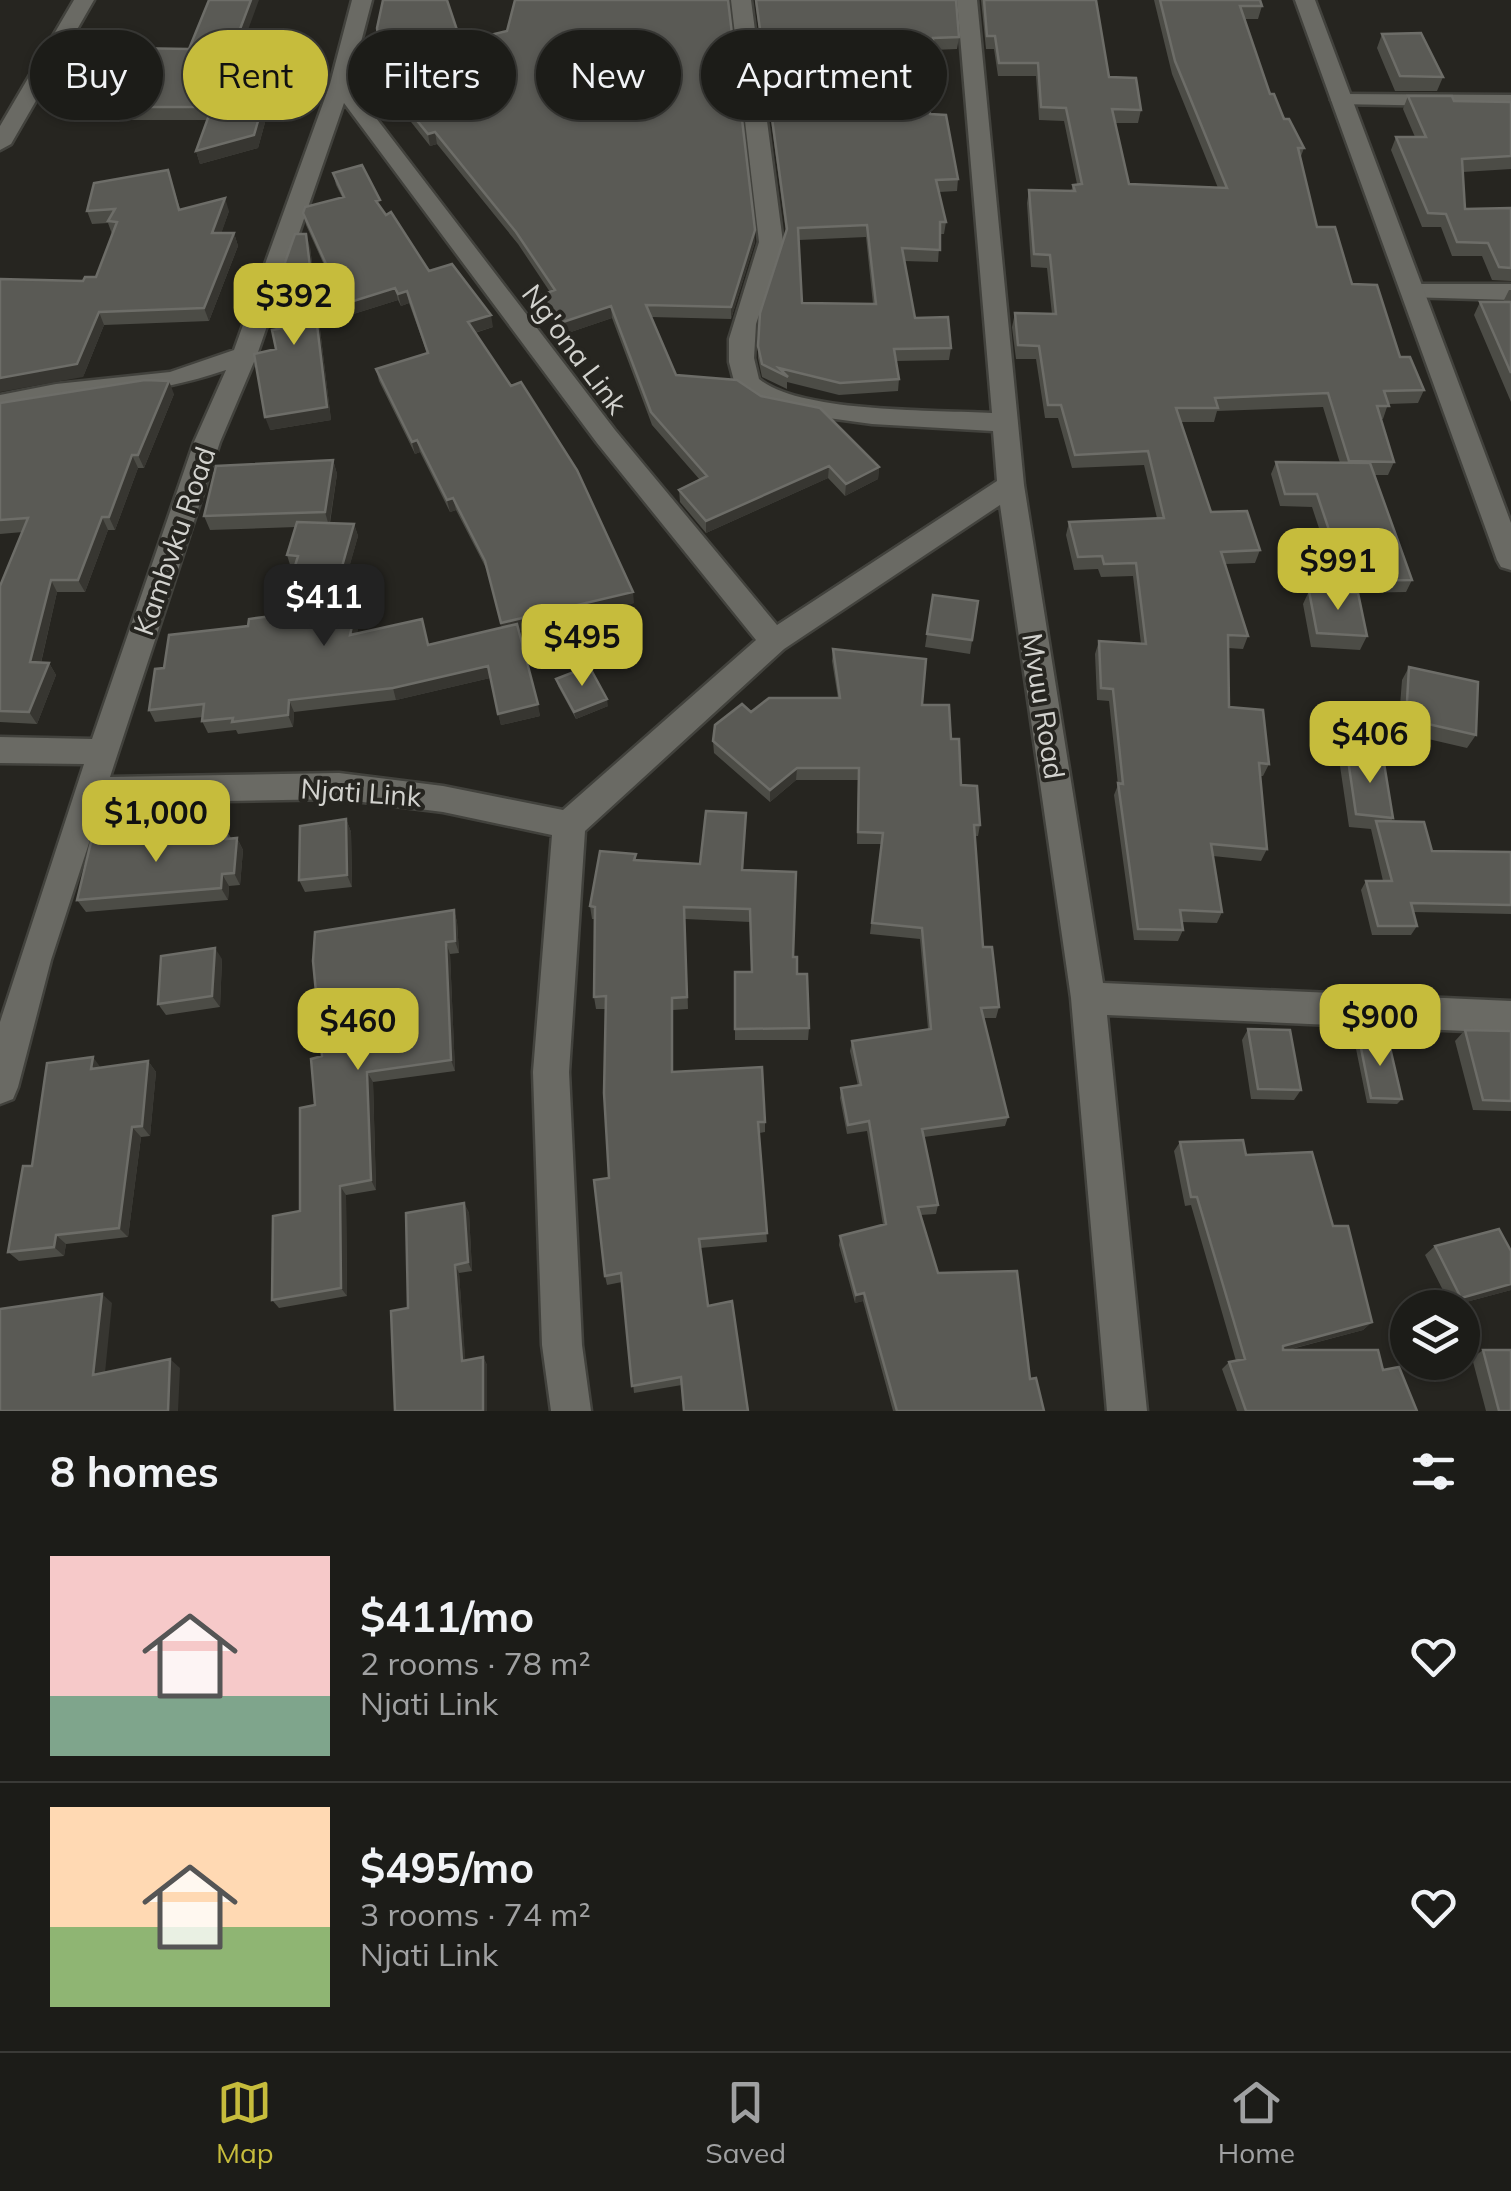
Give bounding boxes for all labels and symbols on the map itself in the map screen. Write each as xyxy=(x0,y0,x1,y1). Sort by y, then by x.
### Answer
pin: $392 xyxy=(235,263,353,348)
street label: Ng'ona Link xyxy=(515,277,635,421)
street label: Kambvku Road xyxy=(125,442,223,640)
pin: $991 xyxy=(1279,528,1397,613)
pin: $411 xyxy=(265,564,383,649)
pin: $495 xyxy=(523,604,641,689)
street label: Mvuu Road xyxy=(1015,631,1073,781)
pin: $406 xyxy=(1311,701,1429,786)
street label: Njati Link xyxy=(299,770,423,814)
pin: $1,000 xyxy=(75,780,237,865)
pin: $900 xyxy=(1321,984,1439,1069)
pin: $460 xyxy=(299,988,417,1073)

